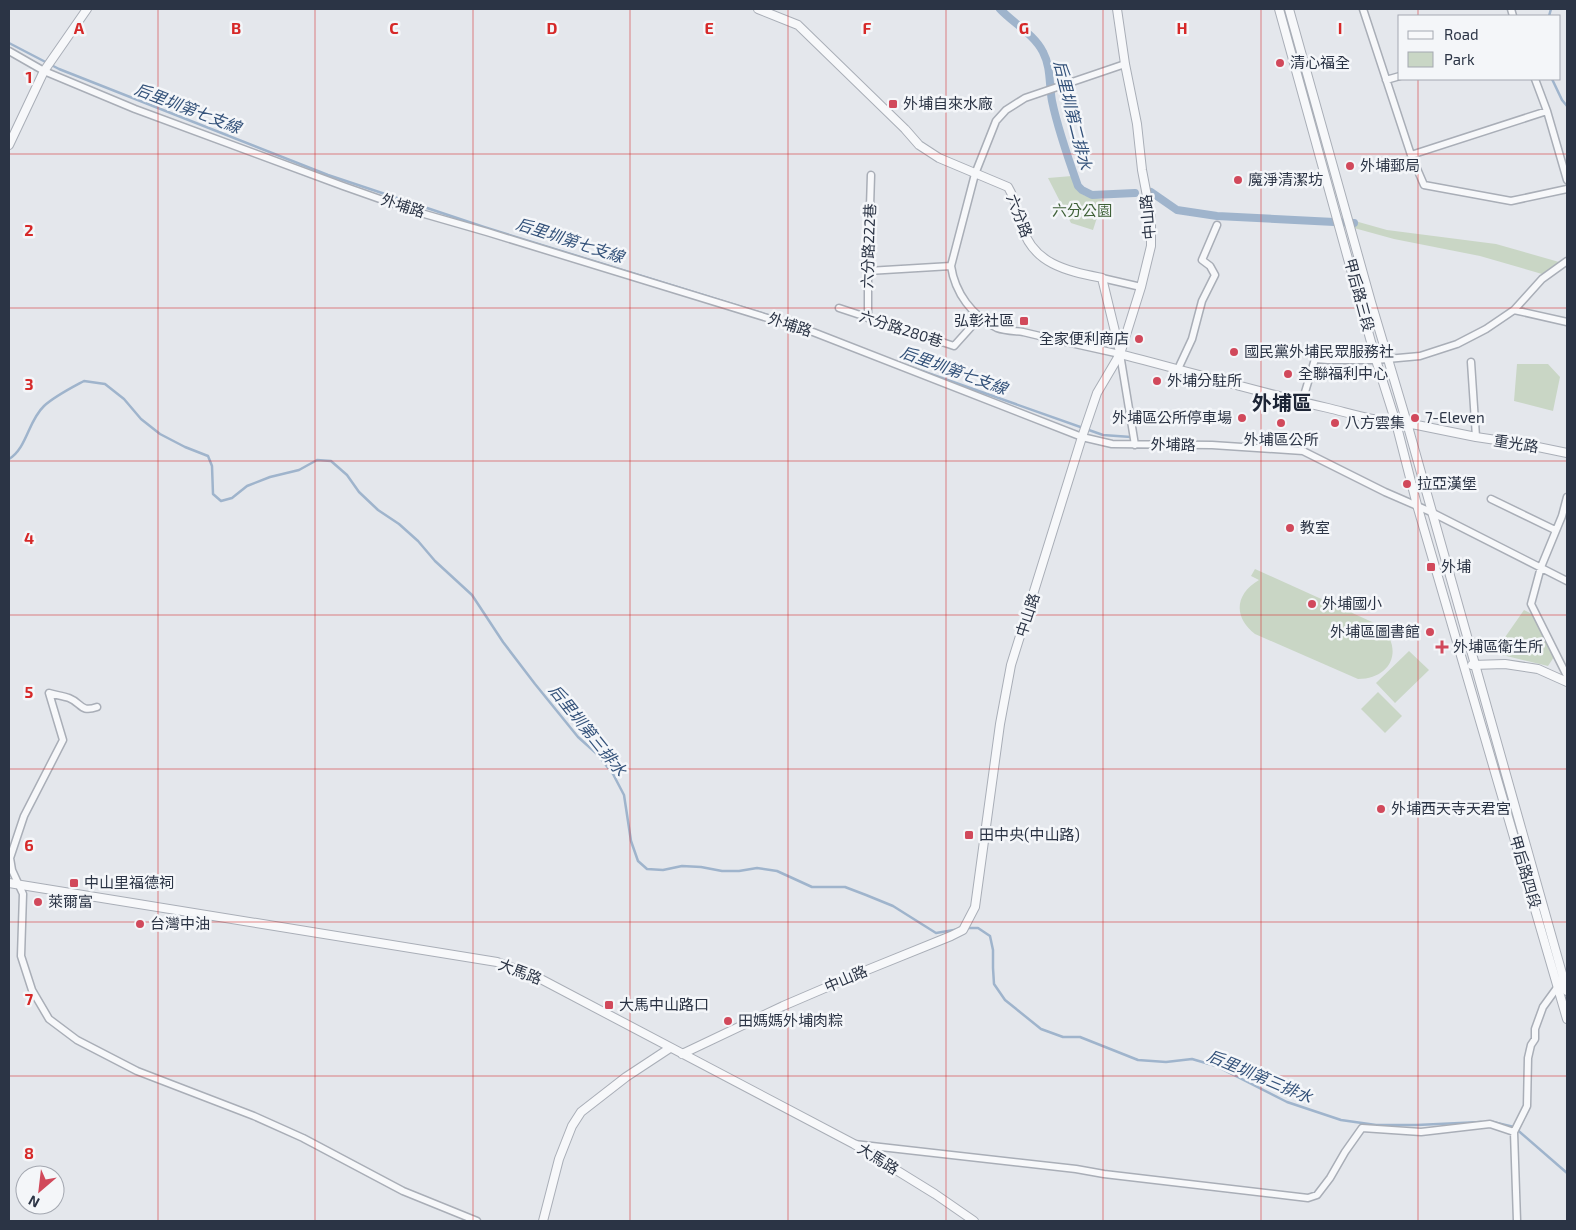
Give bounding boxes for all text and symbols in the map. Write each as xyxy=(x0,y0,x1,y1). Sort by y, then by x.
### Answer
legend xyxy=(1398,15,1561,80)
text: A xyxy=(74,18,85,37)
text: B xyxy=(231,18,241,37)
text: C xyxy=(389,18,399,37)
text: D xyxy=(547,18,558,37)
text: E xyxy=(704,18,714,37)
text: F xyxy=(863,18,872,37)
text: G xyxy=(1019,18,1029,37)
text: H xyxy=(1176,18,1188,37)
text: I xyxy=(1338,18,1342,37)
text: Road xyxy=(1444,25,1479,43)
text: Park xyxy=(1444,50,1475,68)
place label: 清心福全 xyxy=(1290,53,1350,71)
marker: 清心福全 xyxy=(1274,57,1286,69)
water label: 后里圳第二排水 xyxy=(1051,58,1096,172)
text: 1 xyxy=(26,67,32,86)
water label: 后里圳第七支線 xyxy=(132,79,246,137)
place label: 外埔自來水廠 xyxy=(903,94,993,112)
marker: 外埔自來水廠 xyxy=(887,98,899,110)
place label: 外埔郵局 xyxy=(1360,156,1420,174)
marker: 外埔郵局 xyxy=(1344,160,1356,172)
place label: 魔淨清潔坊 xyxy=(1248,170,1323,188)
marker: 魔淨清潔坊 xyxy=(1232,174,1244,186)
street label: 外埔路 xyxy=(379,190,427,221)
street label: 六分路 xyxy=(1003,191,1036,240)
street label: 中山路 xyxy=(1136,194,1158,240)
park label: 六分公園 xyxy=(1052,201,1112,219)
street label: 六分路222巷 xyxy=(858,203,878,289)
water label: 后里圳第七支線 xyxy=(514,213,628,266)
text: 2 xyxy=(24,220,34,239)
street label: 甲后路三段 xyxy=(1342,256,1378,333)
street label: 六分路280巷 xyxy=(857,306,945,350)
street label: 外埔路 xyxy=(766,309,814,340)
place label: 弘彰社區 xyxy=(954,311,1014,329)
marker: 弘彰社區 xyxy=(1018,315,1030,327)
place label: 全家便利商店 xyxy=(1039,329,1129,347)
marker: 全家便利商店 xyxy=(1133,333,1145,345)
water label: 后里圳第七支線 xyxy=(898,341,1012,398)
place label: 國民黨外埔民眾服務社 xyxy=(1244,342,1394,360)
marker: 國民黨外埔民眾服務社 xyxy=(1228,346,1240,358)
place label: 全聯福利中心 xyxy=(1298,364,1388,382)
marker: 全聯福利中心 xyxy=(1282,368,1294,380)
place label: 外埔分駐所 xyxy=(1167,371,1242,389)
text: 3 xyxy=(24,374,34,393)
marker: 外埔分駐所 xyxy=(1151,375,1163,387)
district label: 外埔區 xyxy=(1252,390,1312,414)
place label: 外埔區公所停車場 xyxy=(1112,408,1232,426)
place label: 7-Eleven xyxy=(1425,408,1485,426)
marker: 外埔區公所停車場 xyxy=(1236,412,1248,424)
marker: 7-Eleven xyxy=(1409,412,1421,424)
place label: 八方雲集 xyxy=(1345,413,1405,431)
marker: 外埔區公所 xyxy=(1275,417,1287,429)
marker: 八方雲集 xyxy=(1329,417,1341,429)
place label: 外埔區公所 xyxy=(1243,430,1319,448)
street label: 重光路 xyxy=(1493,431,1540,455)
street label: 外埔路 xyxy=(1150,435,1196,453)
place label: 拉亞漢堡 xyxy=(1417,474,1477,492)
marker: 拉亞漢堡 xyxy=(1401,478,1413,490)
place label: 教室 xyxy=(1300,518,1330,536)
marker: 教室 xyxy=(1284,522,1296,534)
text: 4 xyxy=(24,528,34,547)
place label: 外埔 xyxy=(1441,557,1471,575)
marker: 外埔 xyxy=(1425,561,1437,573)
street label: 中山路 xyxy=(1012,591,1043,639)
place label: 外埔國小 xyxy=(1322,594,1382,612)
marker: 外埔國小 xyxy=(1306,598,1318,610)
place label: 外埔區圖書館 xyxy=(1330,622,1420,640)
marker: 外埔區圖書館 xyxy=(1424,626,1436,638)
place label: 外埔區衛生所 xyxy=(1453,637,1543,655)
marker: 外埔區衛生所 xyxy=(1435,640,1449,654)
water label: 后里圳第三排水 xyxy=(546,680,632,780)
text: 5 xyxy=(25,682,34,701)
place label: 外埔西天寺天君宮 xyxy=(1391,799,1511,817)
marker: 外埔西天寺天君宮 xyxy=(1375,803,1387,815)
place label: 田中央(中山路) xyxy=(979,825,1080,843)
marker: 田中央(中山路) xyxy=(963,829,975,841)
street label: 甲后路四段 xyxy=(1507,833,1545,910)
text: 6 xyxy=(24,835,34,854)
place label: 中山里福德祠 xyxy=(84,873,174,891)
marker: 中山里福德祠 xyxy=(68,877,80,889)
place label: 萊爾富 xyxy=(48,892,93,910)
marker: 萊爾富 xyxy=(32,896,44,908)
place label: 台灣中油 xyxy=(150,914,210,932)
marker: 台灣中油 xyxy=(134,918,146,930)
street label: 大馬路 xyxy=(496,955,545,988)
street label: 中山路 xyxy=(821,961,870,995)
text: 7 xyxy=(25,989,34,1008)
place label: 大馬中山路口 xyxy=(619,995,709,1013)
marker: 大馬中山路口 xyxy=(603,999,615,1011)
place label: 田媽媽外埔肉粽 xyxy=(738,1011,843,1029)
marker: 田媽媽外埔肉粽 xyxy=(722,1015,734,1027)
water label: 后里圳第三排水 xyxy=(1205,1045,1316,1107)
street label: 大馬路 xyxy=(855,1139,902,1178)
text: 8 xyxy=(24,1143,34,1162)
north arrow xyxy=(15,1165,65,1215)
text: N xyxy=(25,1192,42,1212)

